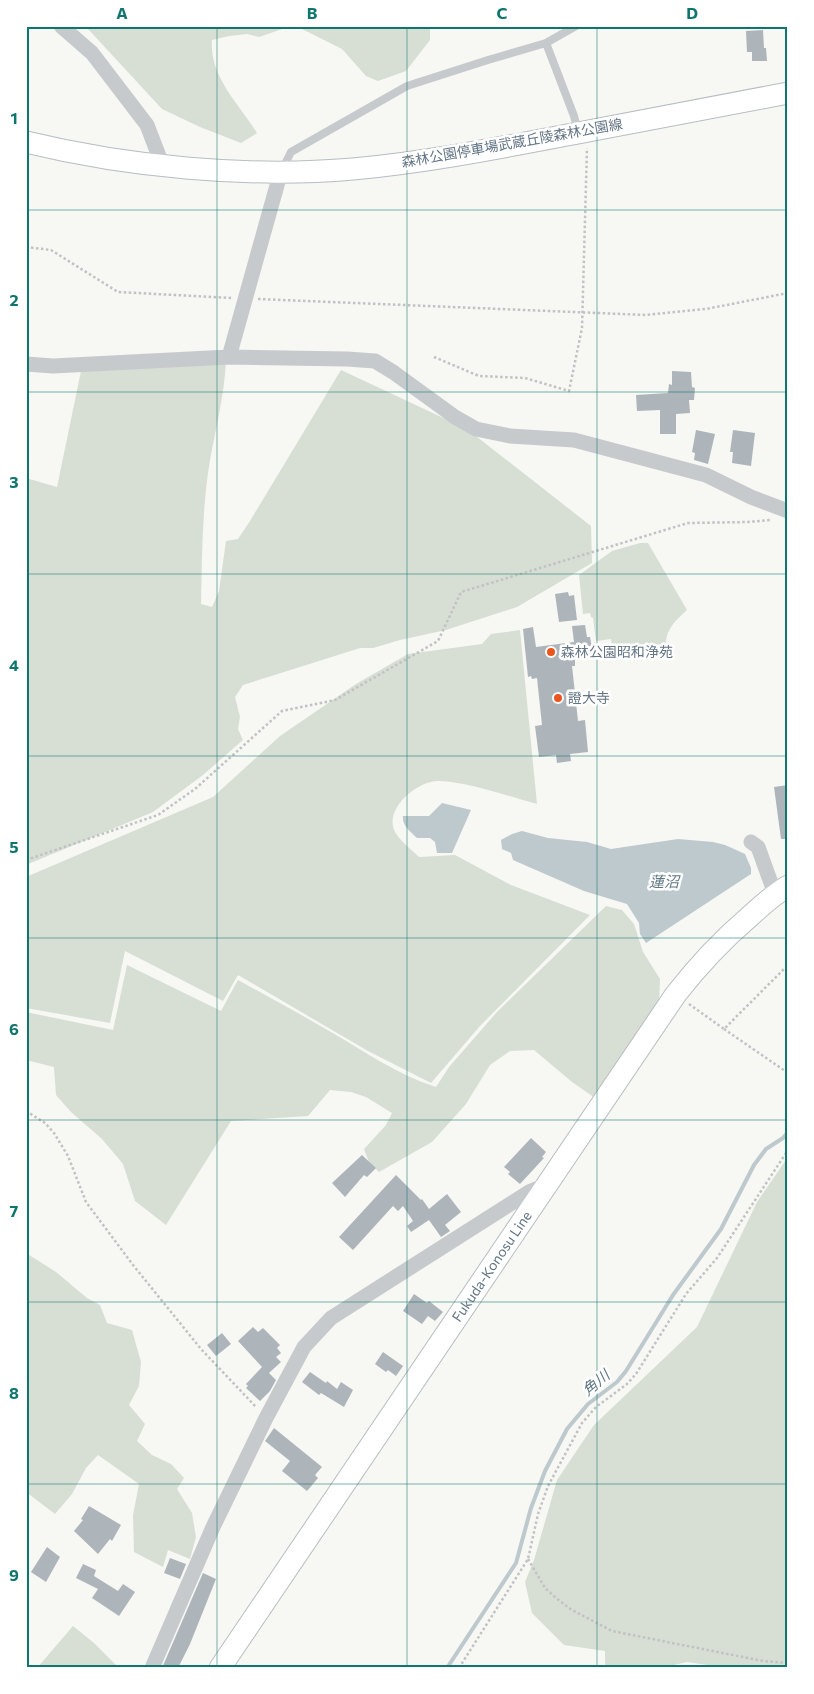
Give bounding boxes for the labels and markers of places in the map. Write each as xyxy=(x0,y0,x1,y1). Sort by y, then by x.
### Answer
place label: 森林公園昭和浄苑 xyxy=(561,643,673,660)
marker: 森林公園昭和浄苑 xyxy=(545,646,557,658)
place label: 證大寺 xyxy=(568,689,610,706)
marker: 證大寺 xyxy=(552,692,564,704)

